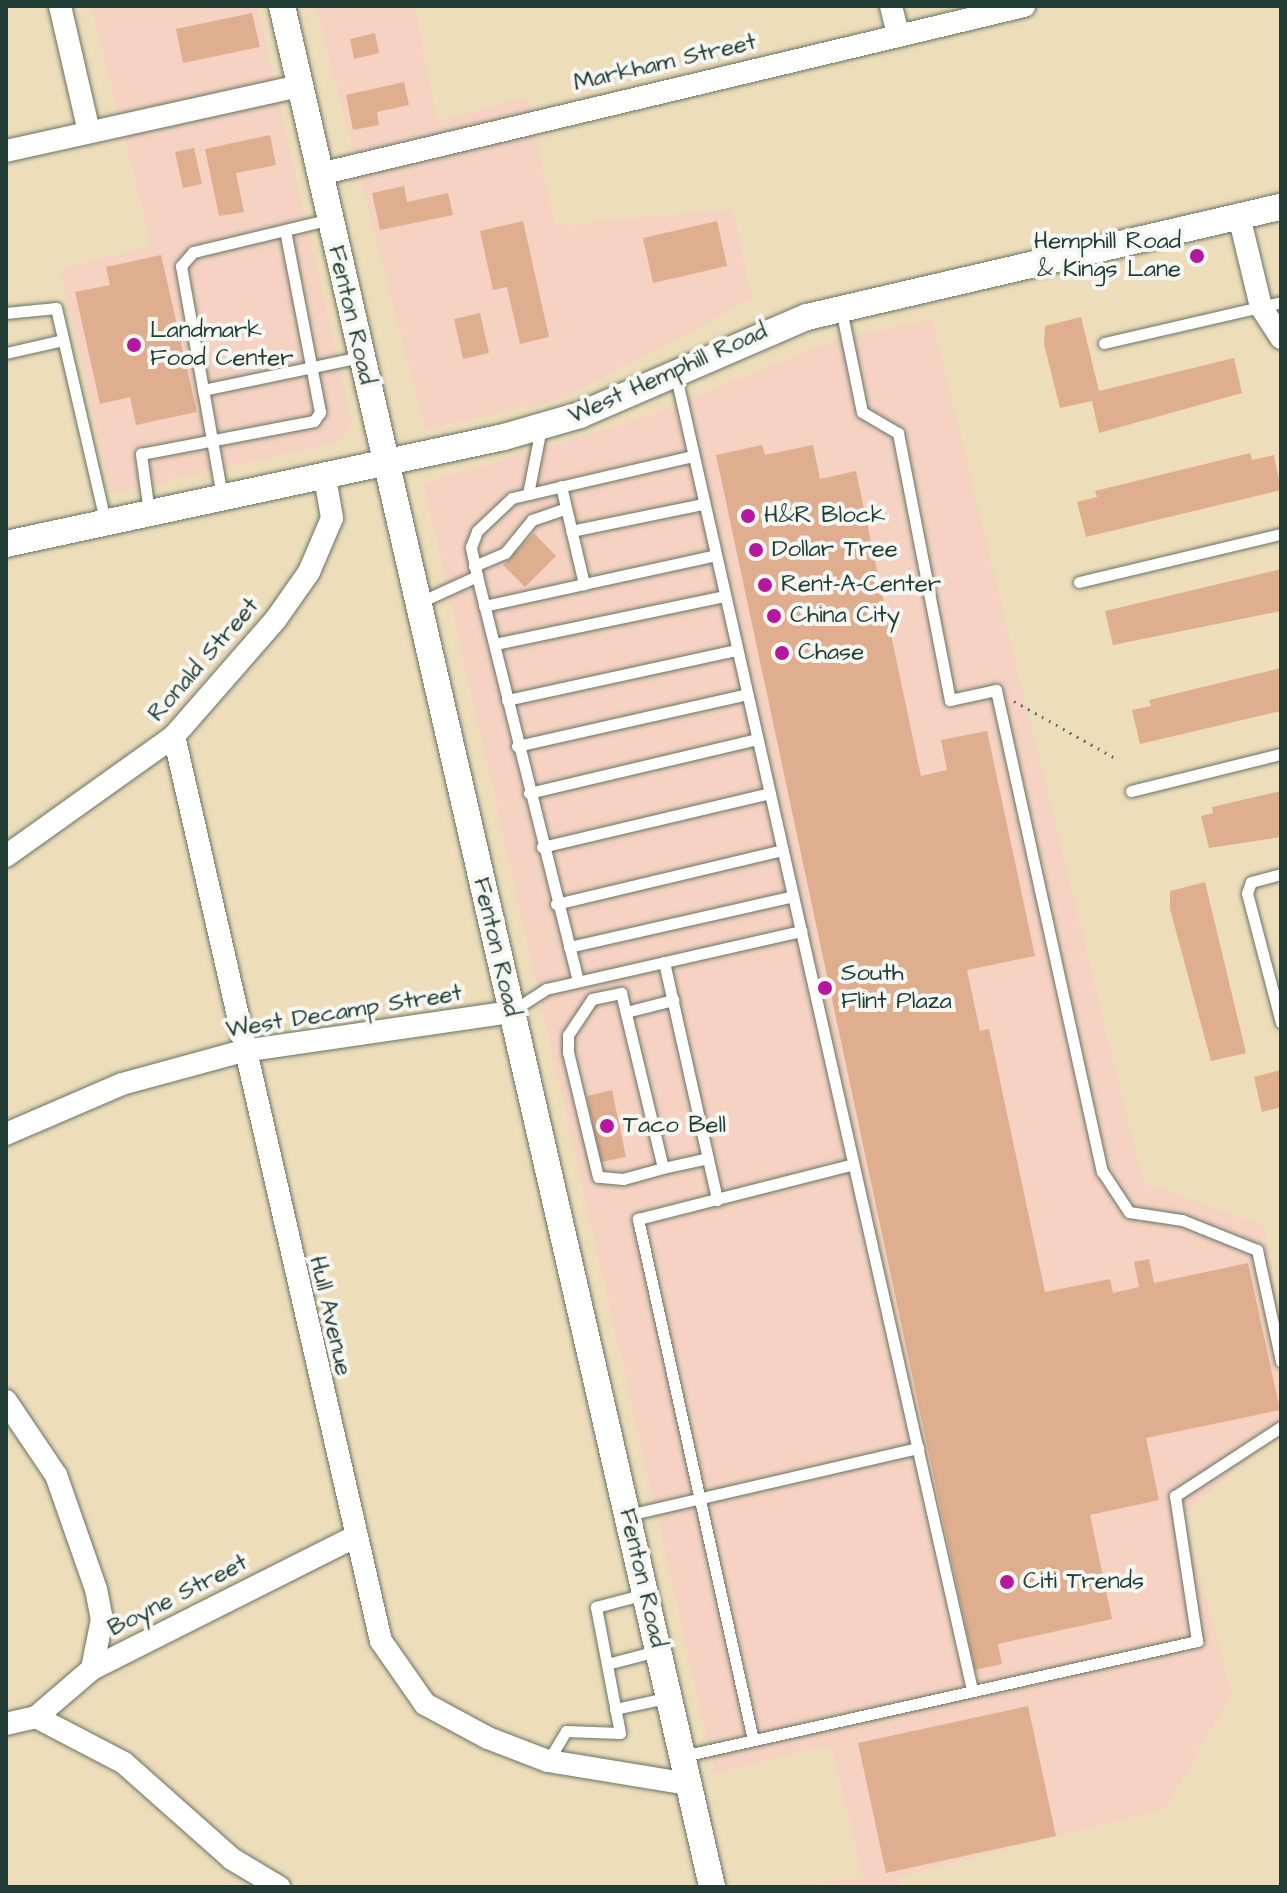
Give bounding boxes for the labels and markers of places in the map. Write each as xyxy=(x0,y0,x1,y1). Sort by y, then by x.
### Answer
place label: Hemphill Road & Kings Lane xyxy=(1034,228,1181,284)
marker: Hemphill Road & Kings Lane xyxy=(1188,247,1206,265)
place label: Landmark Food Center xyxy=(150,317,293,373)
marker: Landmark Food Center xyxy=(125,336,143,354)
place label: H&R Block xyxy=(764,502,886,530)
marker: H&R Block xyxy=(739,507,757,525)
place label: Dollar Tree xyxy=(772,536,898,564)
marker: Dollar Tree xyxy=(747,541,765,559)
place label: Rent-A-Center xyxy=(781,571,941,599)
marker: Rent-A-Center xyxy=(756,576,774,594)
place label: China City xyxy=(790,602,900,630)
marker: China City xyxy=(765,607,783,625)
place label: Chase xyxy=(798,639,864,667)
marker: Chase xyxy=(773,644,791,662)
place label: South Flint Plaza xyxy=(841,960,952,1016)
marker: South Flint Plaza xyxy=(816,979,834,997)
place label: Taco Bell xyxy=(623,1112,726,1140)
marker: Taco Bell xyxy=(598,1117,616,1135)
place label: Citi Trends xyxy=(1023,1568,1144,1596)
marker: Citi Trends xyxy=(998,1573,1016,1591)

